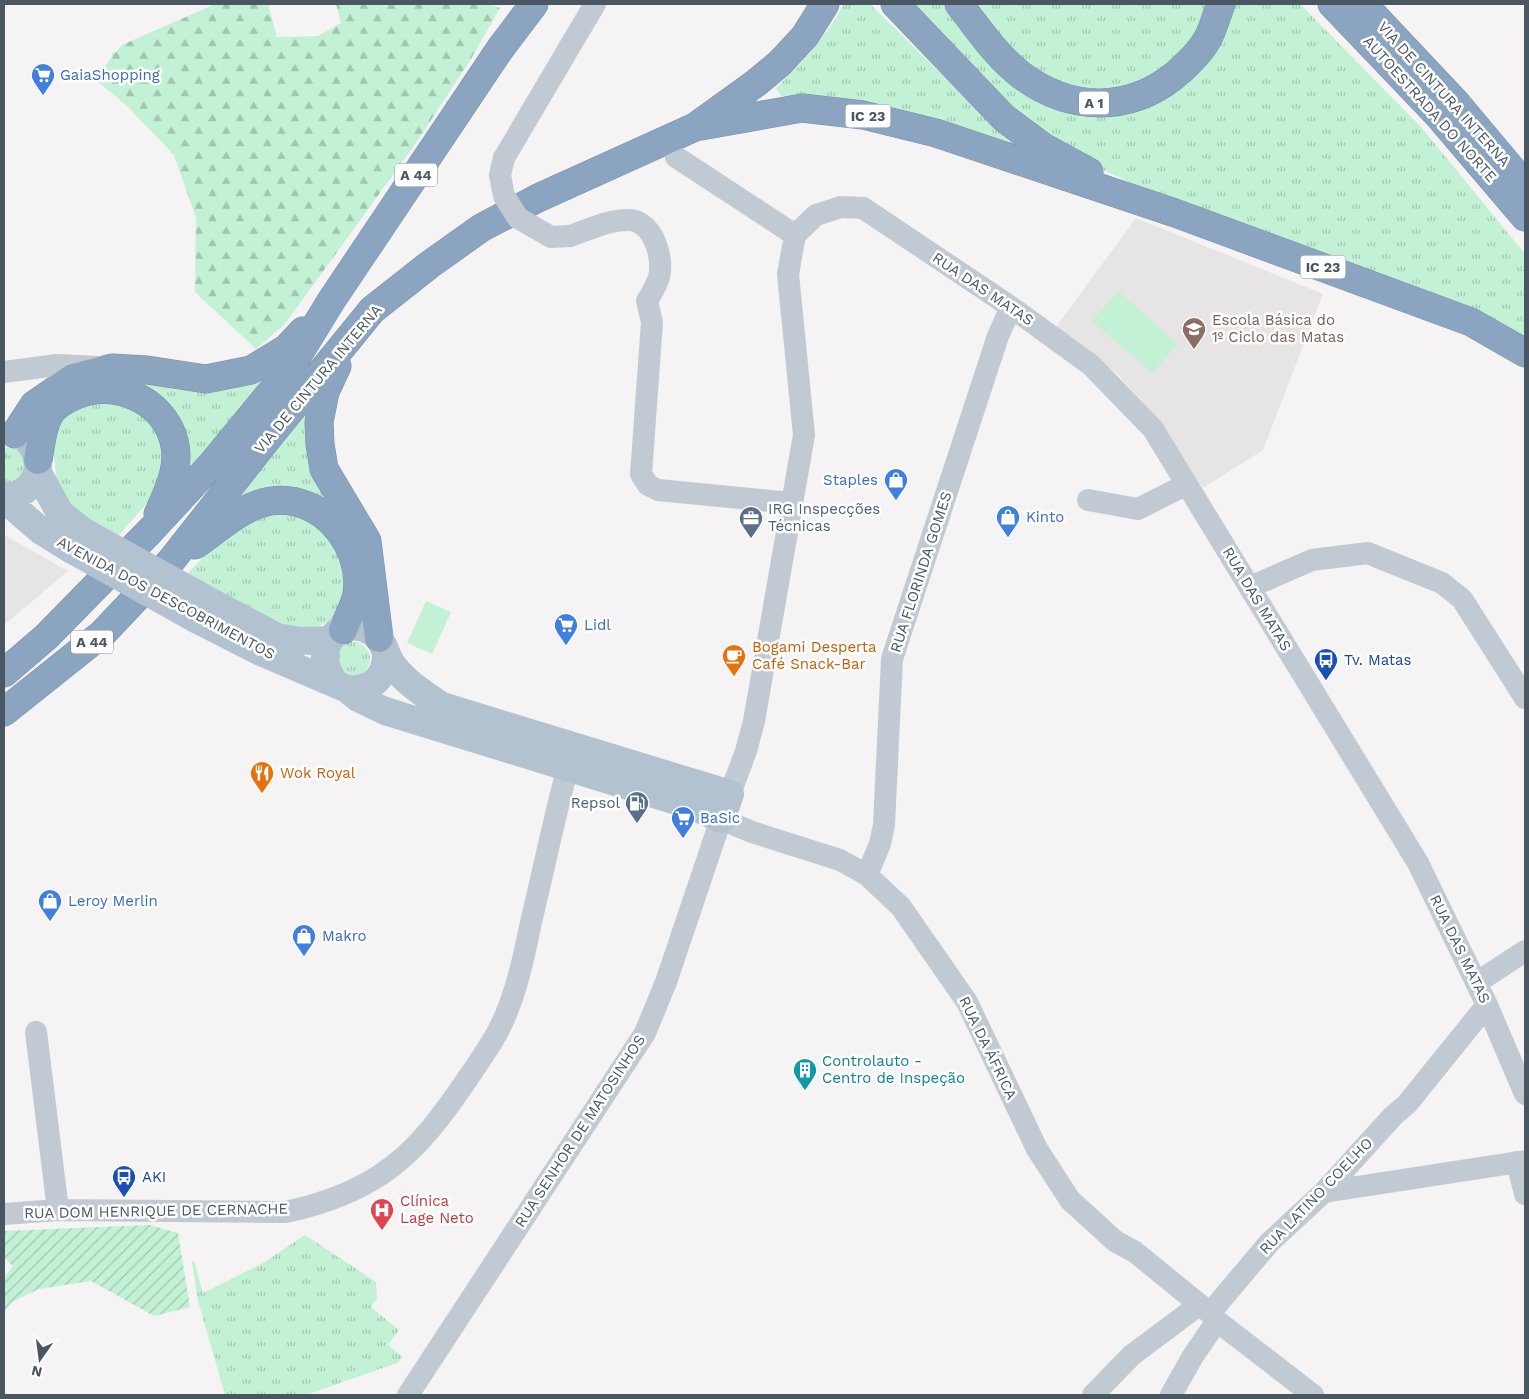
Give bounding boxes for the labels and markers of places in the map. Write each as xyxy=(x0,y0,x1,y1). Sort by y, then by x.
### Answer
supermarket icon: GaiaShopping xyxy=(30,62,56,96)
place label: GaiaShopping xyxy=(60,66,160,84)
place label: Escola Básica do 1º Ciclo das Matas xyxy=(1212,311,1344,346)
school or university icon: Escola Básica do 1º Ciclo das Matas xyxy=(1181,316,1207,350)
shop icon: Staples xyxy=(883,467,909,501)
place label: Staples xyxy=(823,471,878,489)
place label: IRG Inspecções Técnicas xyxy=(768,500,880,535)
shop icon: Kinto xyxy=(995,504,1021,538)
office icon: IRG Inspecções Técnicas xyxy=(738,505,764,539)
place label: Kinto xyxy=(1026,508,1064,526)
supermarket icon: Lidl xyxy=(553,612,579,646)
place label: Lidl xyxy=(584,616,611,634)
place label: Bogami Desperta Café Snack-Bar xyxy=(752,638,877,673)
cafe icon: Bogami Desperta Café Snack-Bar xyxy=(721,643,747,677)
bus stop icon: Tv. Matas xyxy=(1313,647,1339,681)
place label: Tv. Matas xyxy=(1344,651,1412,669)
restaurant icon: Wok Royal xyxy=(249,760,275,794)
place label: Wok Royal xyxy=(280,764,356,782)
fuel station icon: Repsol xyxy=(624,790,650,824)
place label: Repsol xyxy=(571,794,620,812)
supermarket icon: BaSic xyxy=(670,805,696,839)
place label: BaSic xyxy=(700,809,740,827)
shop icon: Leroy Merlin xyxy=(37,888,63,922)
place label: Leroy Merlin xyxy=(68,892,158,910)
shop icon: Makro xyxy=(291,923,317,957)
place label: Makro xyxy=(322,927,367,945)
place label: Controlauto - Centro de Inspeção xyxy=(822,1052,965,1087)
building icon: Controlauto - Centro de Inspeção xyxy=(792,1057,818,1091)
bus stop icon: AKI xyxy=(111,1164,137,1198)
place label: AKI xyxy=(142,1168,166,1186)
place label: Clínica Lage Neto xyxy=(400,1192,474,1227)
hospital icon: Clínica Lage Neto xyxy=(369,1197,395,1231)

